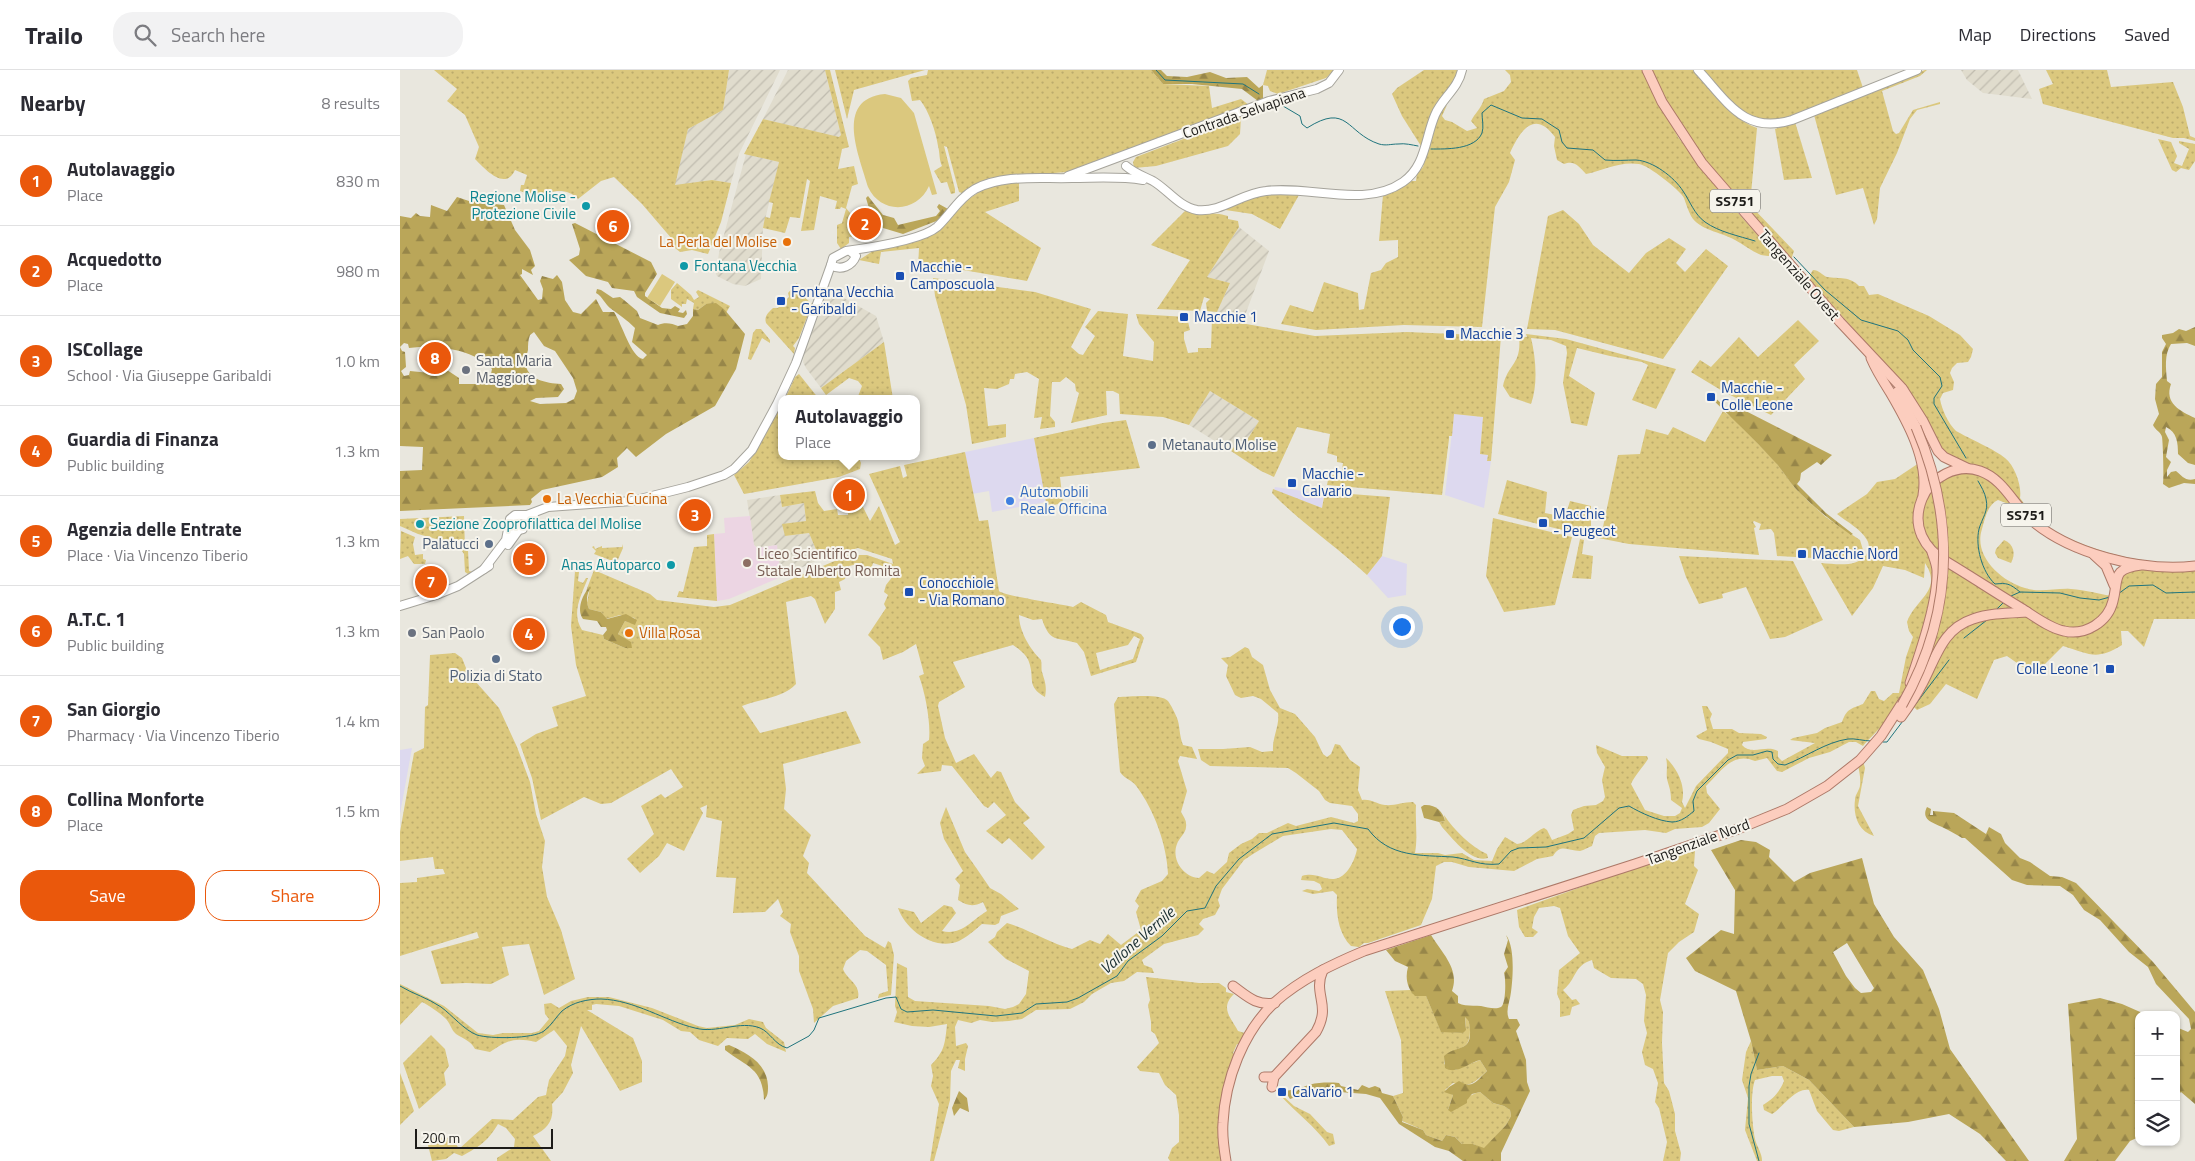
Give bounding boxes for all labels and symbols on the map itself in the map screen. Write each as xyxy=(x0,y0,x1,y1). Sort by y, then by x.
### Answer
street label: Contrada Selvapiana xyxy=(1179,81,1309,144)
place label: Regione Molise - Protezione Civile xyxy=(470,185,576,225)
road number: SS751 xyxy=(1710,190,1760,212)
marker: Regione Molise - Protezione Civile xyxy=(580,200,592,212)
pin: 2 xyxy=(849,205,881,243)
pin: 6 xyxy=(597,207,629,245)
street label: Tangenziale Ovest xyxy=(1753,224,1846,326)
place label: La Perla del Molise xyxy=(659,230,777,253)
marker: La Perla del Molise xyxy=(781,236,793,248)
place label: Fontana Vecchia xyxy=(694,254,797,277)
place label: Macchie - Camposcuola xyxy=(910,255,995,295)
marker: Fontana Vecchia xyxy=(678,260,690,272)
marker: Macchie - Camposcuola xyxy=(894,270,906,282)
place label: Fontana Vecchia - Garibaldi xyxy=(791,280,894,320)
marker: Fontana Vecchia - Garibaldi xyxy=(775,295,787,307)
place label: Macchie 1 xyxy=(1194,305,1258,328)
marker: Macchie 1 xyxy=(1178,311,1190,323)
place label: Macchie 3 xyxy=(1460,322,1524,345)
marker: Macchie 3 xyxy=(1444,328,1456,340)
pin: 8 xyxy=(419,339,451,377)
place label: Santa Maria Maggiore xyxy=(476,349,552,389)
marker: Santa Maria Maggiore xyxy=(460,364,472,376)
place label: Macchie - Colle Leone xyxy=(1721,376,1793,416)
marker: Macchie - Colle Leone xyxy=(1705,391,1717,403)
place label: Metanauto Molise xyxy=(1162,433,1277,456)
marker: Metanauto Molise xyxy=(1146,439,1158,451)
place label: Macchie - Calvario xyxy=(1302,462,1364,502)
pin: 1 xyxy=(833,476,865,514)
marker: Macchie - Calvario xyxy=(1286,477,1298,489)
place label: Automobili Reale Officina xyxy=(1020,480,1108,520)
place label: La Vecchia Cucina xyxy=(557,487,668,510)
marker: La Vecchia Cucina xyxy=(541,493,553,505)
marker: Automobili Reale Officina xyxy=(1004,495,1016,507)
pin: 3 xyxy=(679,496,711,534)
place label: Macchie - Peugeot xyxy=(1553,502,1616,542)
road number: SS751 xyxy=(2001,504,2051,526)
place label: Sezione Zooprofilattica del Molise xyxy=(430,512,642,535)
marker: Macchie - Peugeot xyxy=(1537,517,1549,529)
marker: Sezione Zooprofilattica del Molise xyxy=(414,518,426,530)
place label: Palatucci xyxy=(422,532,479,555)
marker: Palatucci xyxy=(483,538,495,550)
pin: 5 xyxy=(513,540,545,578)
place label: Liceo Scientifico Statale Alberto Romita xyxy=(757,542,901,582)
place label: Macchie Nord xyxy=(1812,542,1898,565)
marker: Macchie Nord xyxy=(1796,548,1808,560)
place label: Anas Autoparco xyxy=(561,553,661,576)
marker: Liceo Scientifico Statale Alberto Romita xyxy=(741,557,753,569)
marker: Anas Autoparco xyxy=(665,559,677,571)
pin: 7 xyxy=(415,563,447,601)
place label: Conocchiole - Via Romano xyxy=(919,571,1005,611)
marker: Conocchiole - Via Romano xyxy=(903,586,915,598)
your location xyxy=(1389,614,1415,640)
pin: 4 xyxy=(513,615,545,653)
place label: San Paolo xyxy=(422,621,485,644)
place label: Villa Rosa xyxy=(639,621,701,644)
marker: San Paolo xyxy=(406,627,418,639)
marker: Villa Rosa xyxy=(623,627,635,639)
marker: Polizia di Stato xyxy=(490,653,502,665)
place label: Colle Leone 1 xyxy=(2016,657,2100,680)
marker: Colle Leone 1 xyxy=(2104,663,2116,675)
place label: Polizia di Stato xyxy=(450,664,543,687)
street label: Tangenziale Nord xyxy=(1643,812,1753,871)
water label: Vallone Vernile xyxy=(1094,899,1181,979)
place label: Calvario 1 xyxy=(1292,1080,1354,1103)
marker: Calvario 1 xyxy=(1276,1086,1288,1098)
scale bar xyxy=(415,1126,552,1149)

